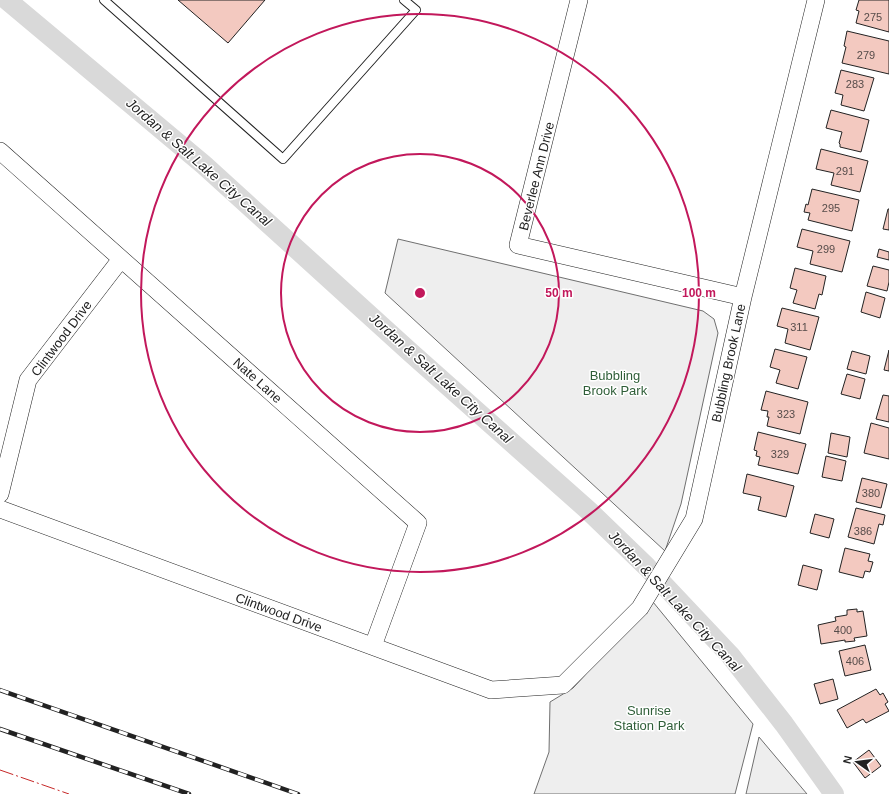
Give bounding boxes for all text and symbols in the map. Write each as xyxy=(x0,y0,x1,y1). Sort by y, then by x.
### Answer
house number: 275 xyxy=(864,11,882,23)
house number: 279 xyxy=(857,49,875,61)
house number: 283 xyxy=(846,78,864,90)
water label: Jordan & Salt Lake City Canal xyxy=(123,94,275,230)
street label: Beverlee Ann Drive xyxy=(516,120,557,232)
house number: 291 xyxy=(836,165,854,177)
house number: 295 xyxy=(822,202,840,214)
house number: 299 xyxy=(817,243,835,255)
centre of rings xyxy=(413,286,427,300)
text: 50 m xyxy=(545,286,573,300)
text: 100 m xyxy=(682,286,716,300)
street label: Clintwood Drive xyxy=(28,297,95,379)
street label: Bubbling Brook Lane xyxy=(709,303,748,424)
water label: Jordan & Salt Lake City Canal xyxy=(366,309,516,447)
house number: 311 xyxy=(790,321,808,333)
street label: Nate Lane xyxy=(230,355,285,406)
park label: Bubbling Brook Park xyxy=(583,368,648,398)
house number: 323 xyxy=(777,408,795,420)
house number: 329 xyxy=(771,448,789,460)
house number: 380 xyxy=(862,487,880,499)
house number: 386 xyxy=(854,525,872,537)
water label: Jordan & Salt Lake City Canal xyxy=(605,527,745,675)
street label: Clintwood Drive xyxy=(233,590,324,635)
house number: 400 xyxy=(834,624,852,636)
house number: 406 xyxy=(846,655,864,667)
park label: Sunrise Station Park xyxy=(614,703,685,733)
north arrow xyxy=(837,742,877,782)
text: N xyxy=(841,754,854,765)

